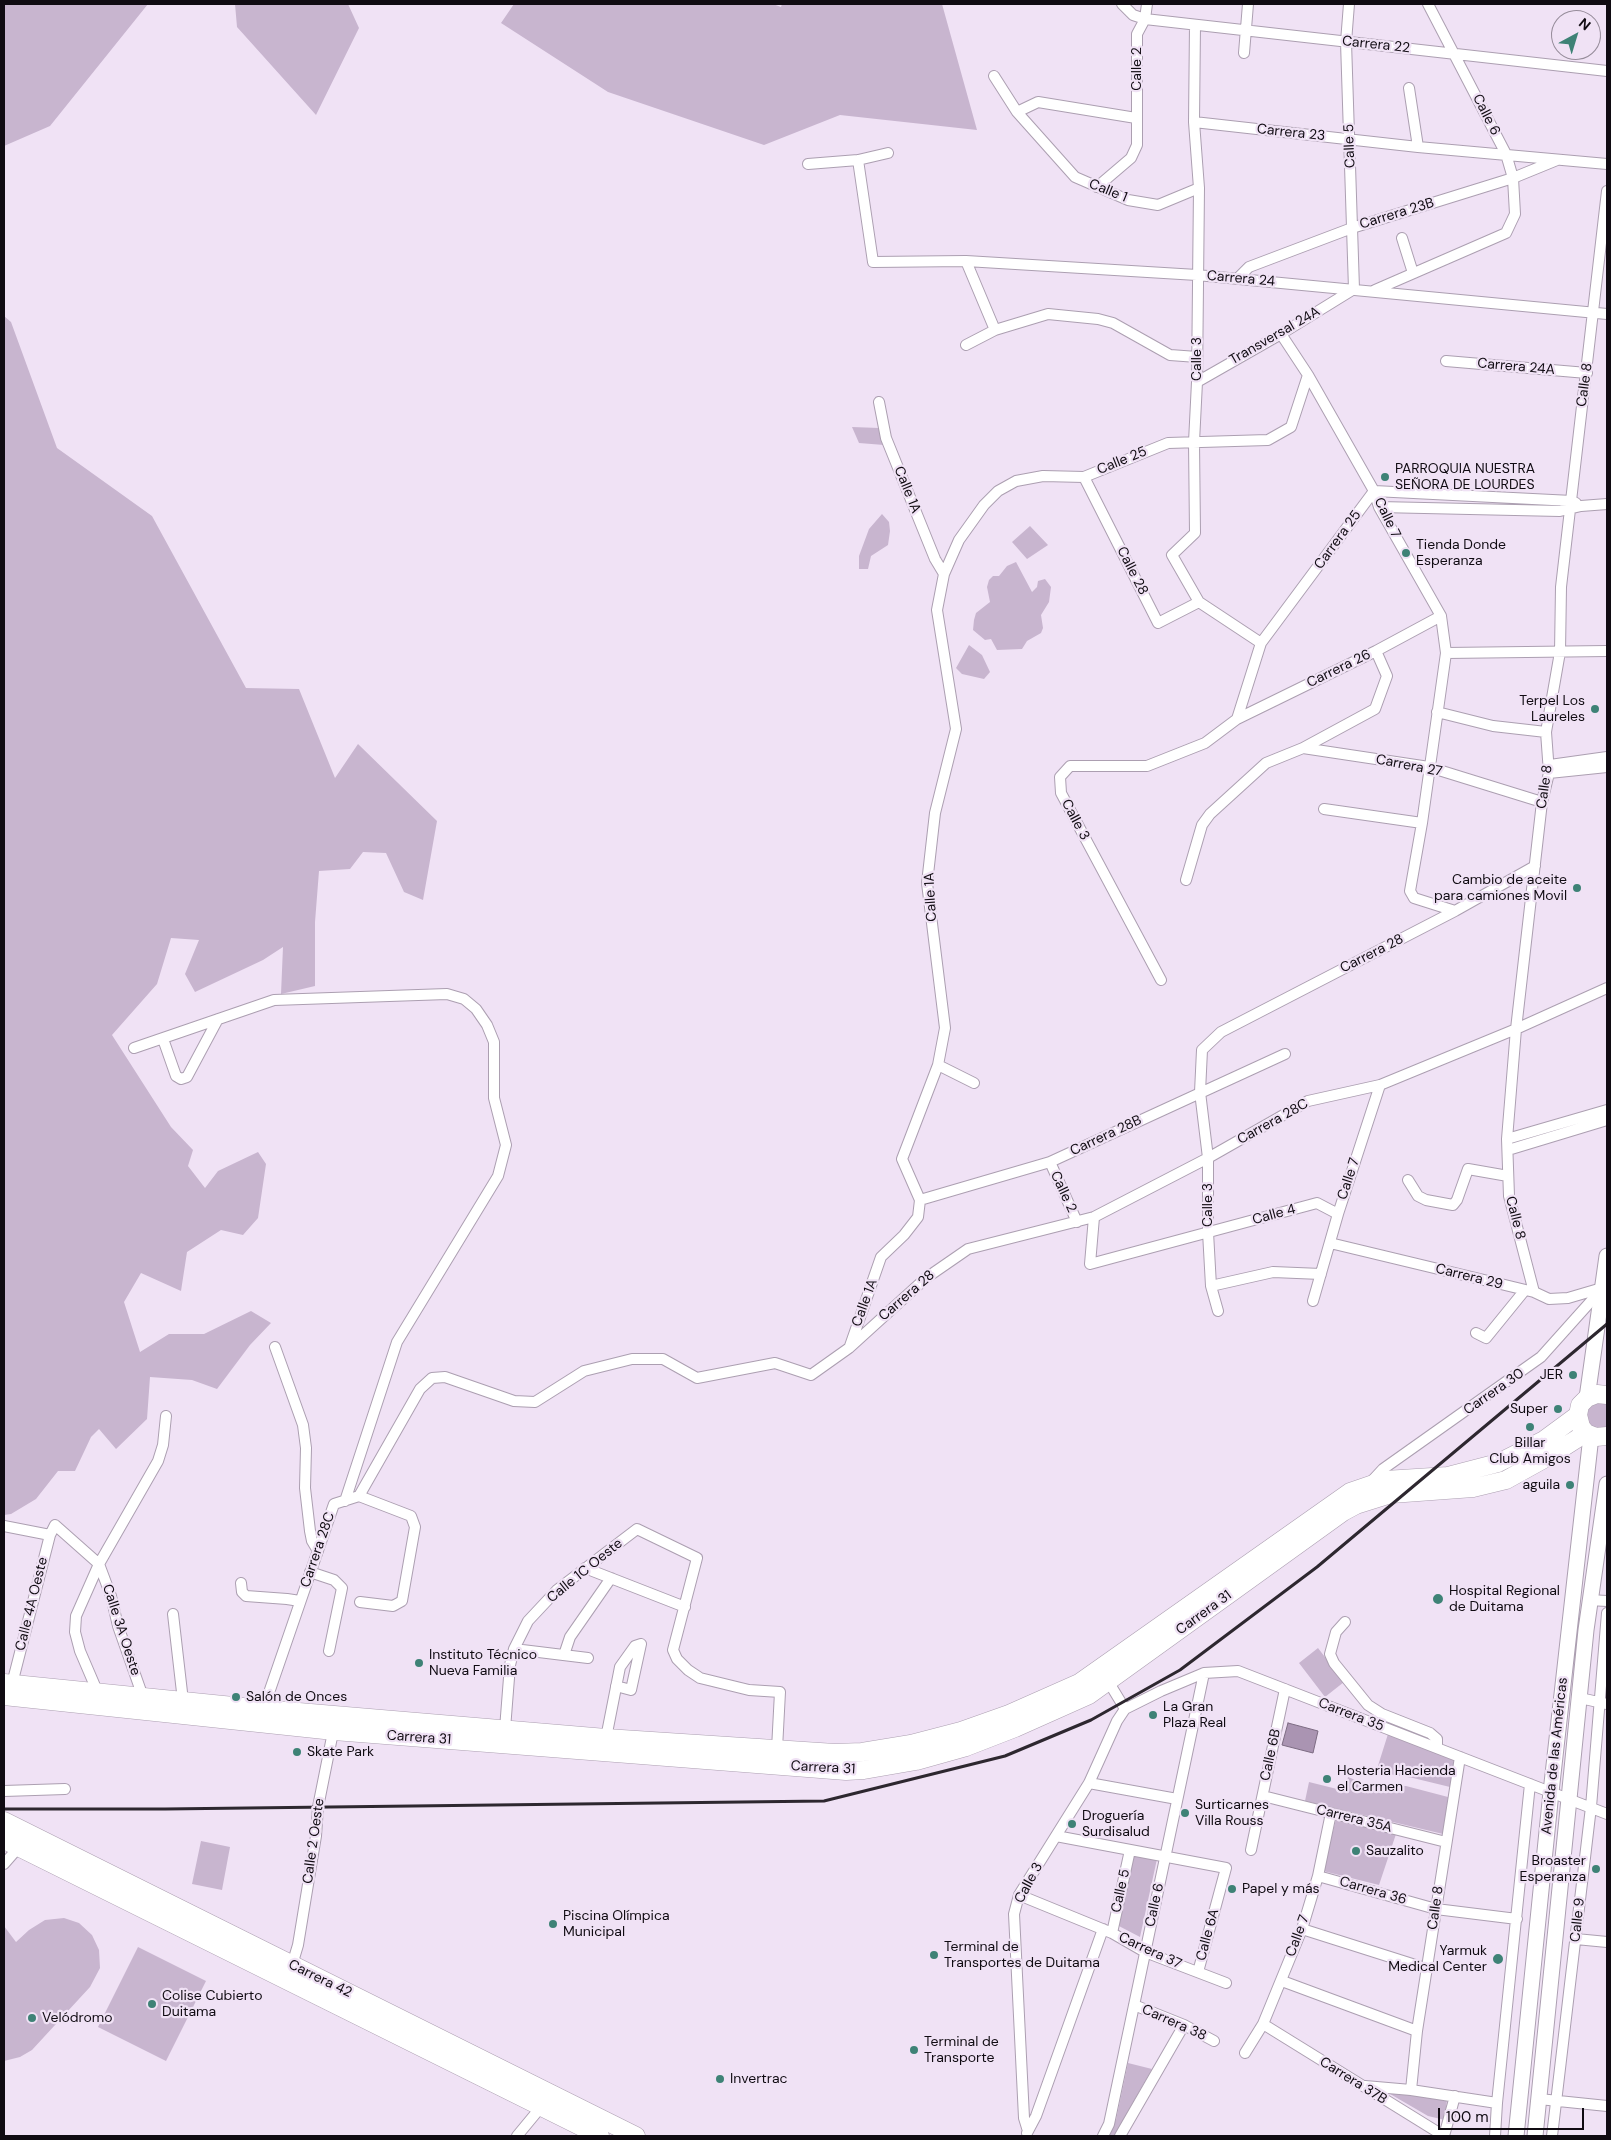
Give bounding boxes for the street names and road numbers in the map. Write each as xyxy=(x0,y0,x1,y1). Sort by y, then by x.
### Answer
street label: Carrera 22 xyxy=(1341,33,1411,57)
street label: Calle 2 xyxy=(1129,47,1145,91)
street label: Calle 6 xyxy=(1468,91,1504,139)
street label: Carrera 23 xyxy=(1256,121,1326,145)
street label: Calle 5 xyxy=(1341,124,1359,168)
street label: Calle 1 xyxy=(1086,176,1130,206)
street label: Carrera 23B xyxy=(1358,195,1436,233)
street label: Carrera 24 xyxy=(1206,268,1276,290)
street label: Transversal 24A xyxy=(1227,303,1323,369)
street label: Calle 3 xyxy=(1189,337,1205,381)
street label: Carrera 24A xyxy=(1476,355,1556,379)
street label: Calle 8 xyxy=(1574,362,1596,408)
street label: Calle 25 xyxy=(1095,443,1149,479)
street label: Calle 1A xyxy=(890,464,924,516)
street label: Calle 7 xyxy=(1370,495,1404,541)
street label: Carrera 25 xyxy=(1311,507,1365,573)
street label: Calle 28 xyxy=(1113,544,1151,598)
street label: Carrera 26 xyxy=(1304,646,1374,692)
street label: Carrera 27 xyxy=(1374,751,1444,781)
street label: Calle 8 xyxy=(1534,764,1556,810)
street label: Calle 3 xyxy=(1057,797,1093,843)
street label: Calle 1A xyxy=(921,872,941,922)
street label: Carrera 28 xyxy=(1338,931,1406,977)
street label: Carrera 28C xyxy=(1235,1096,1311,1148)
street label: Carrera 28B xyxy=(1068,1112,1144,1160)
street label: Calle 7 xyxy=(1334,1156,1364,1202)
street label: Calle 2 xyxy=(1046,1169,1080,1215)
street label: Calle 3 xyxy=(1200,1183,1216,1227)
street label: Calle 8 xyxy=(1502,1195,1528,1241)
street label: Calle 4 xyxy=(1251,1201,1297,1229)
street label: Carrera 29 xyxy=(1434,1261,1504,1293)
street label: Carrera 28 xyxy=(876,1267,938,1325)
street label: Calle 1A xyxy=(849,1277,881,1329)
street label: Carrera 30 xyxy=(1460,1365,1528,1419)
street label: Carrera 28C xyxy=(297,1510,339,1590)
street label: Calle 1C Oeste xyxy=(544,1535,626,1607)
street label: Calle 4A Oeste xyxy=(12,1555,52,1653)
street label: Calle 3A Oeste xyxy=(98,1582,144,1678)
street label: Carrera 31 xyxy=(1173,1587,1235,1639)
street label: Avenida de las Américas xyxy=(1538,1677,1572,1835)
street label: Carrera 35 xyxy=(1316,1695,1386,1735)
street label: Carrera 31 xyxy=(386,1727,452,1749)
street label: Calle 6B xyxy=(1257,1727,1285,1783)
street label: Carrera 31 xyxy=(790,1758,856,1778)
street label: Calle 2 Oeste xyxy=(300,1797,328,1885)
street label: Carrera 35A xyxy=(1314,1801,1394,1837)
street label: Calle 3 xyxy=(1011,1860,1047,1906)
street label: Calle 5 xyxy=(1108,1868,1134,1914)
street label: Carrera 36 xyxy=(1337,1873,1409,1909)
street label: Calle 6 xyxy=(1142,1882,1168,1928)
street label: Calle 8 xyxy=(1425,1885,1447,1931)
street label: Calle 9 xyxy=(1567,1897,1589,1943)
street label: Calle 6A xyxy=(1193,1907,1223,1963)
street label: Calle 7 xyxy=(1283,1913,1313,1959)
street label: Carrera 37 xyxy=(1116,1929,1184,1973)
street label: Carrera 42 xyxy=(285,1956,355,2002)
street label: Carrera 38 xyxy=(1139,2001,1209,2045)
street label: Carrera 37B xyxy=(1316,2054,1390,2108)

